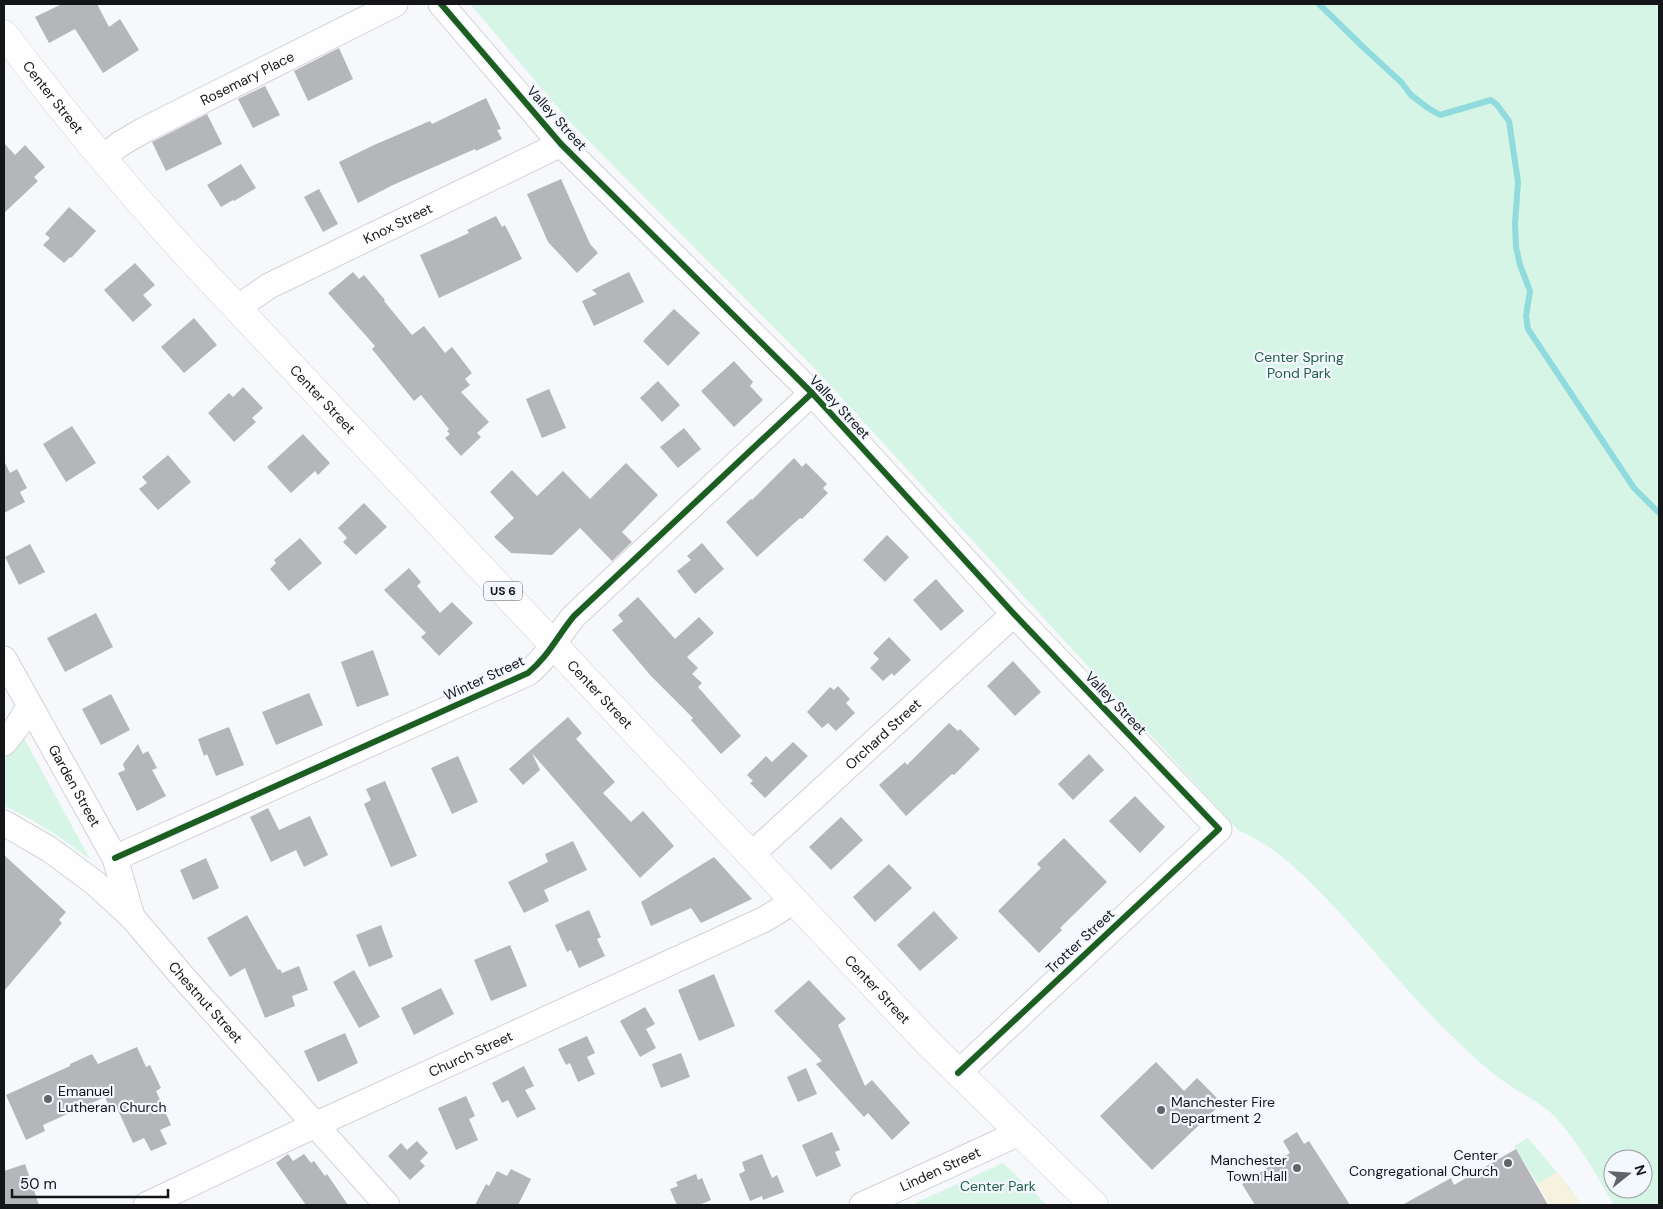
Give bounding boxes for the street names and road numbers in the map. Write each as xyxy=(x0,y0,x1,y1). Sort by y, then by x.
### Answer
street label: Rosemary Place xyxy=(197,47,297,109)
street label: Center Street xyxy=(19,57,87,137)
street label: Valley Street xyxy=(523,82,591,154)
street label: Knox Street xyxy=(360,199,435,248)
street label: Center Street xyxy=(286,361,359,437)
street label: Valley Street xyxy=(806,371,874,443)
road number: US 6 xyxy=(484,582,522,600)
street label: Winter Street xyxy=(441,652,527,704)
street label: Center Street xyxy=(563,656,637,732)
street label: Valley Street xyxy=(1081,668,1151,738)
street label: Orchard Street xyxy=(841,695,925,773)
street label: Garden Street xyxy=(45,741,105,830)
street label: Trotter Street xyxy=(1042,905,1118,977)
street label: Center Street xyxy=(841,951,914,1028)
street label: Chestnut Street xyxy=(165,958,247,1047)
street label: Church Street xyxy=(426,1027,515,1081)
street label: Linden Street xyxy=(897,1143,983,1195)

